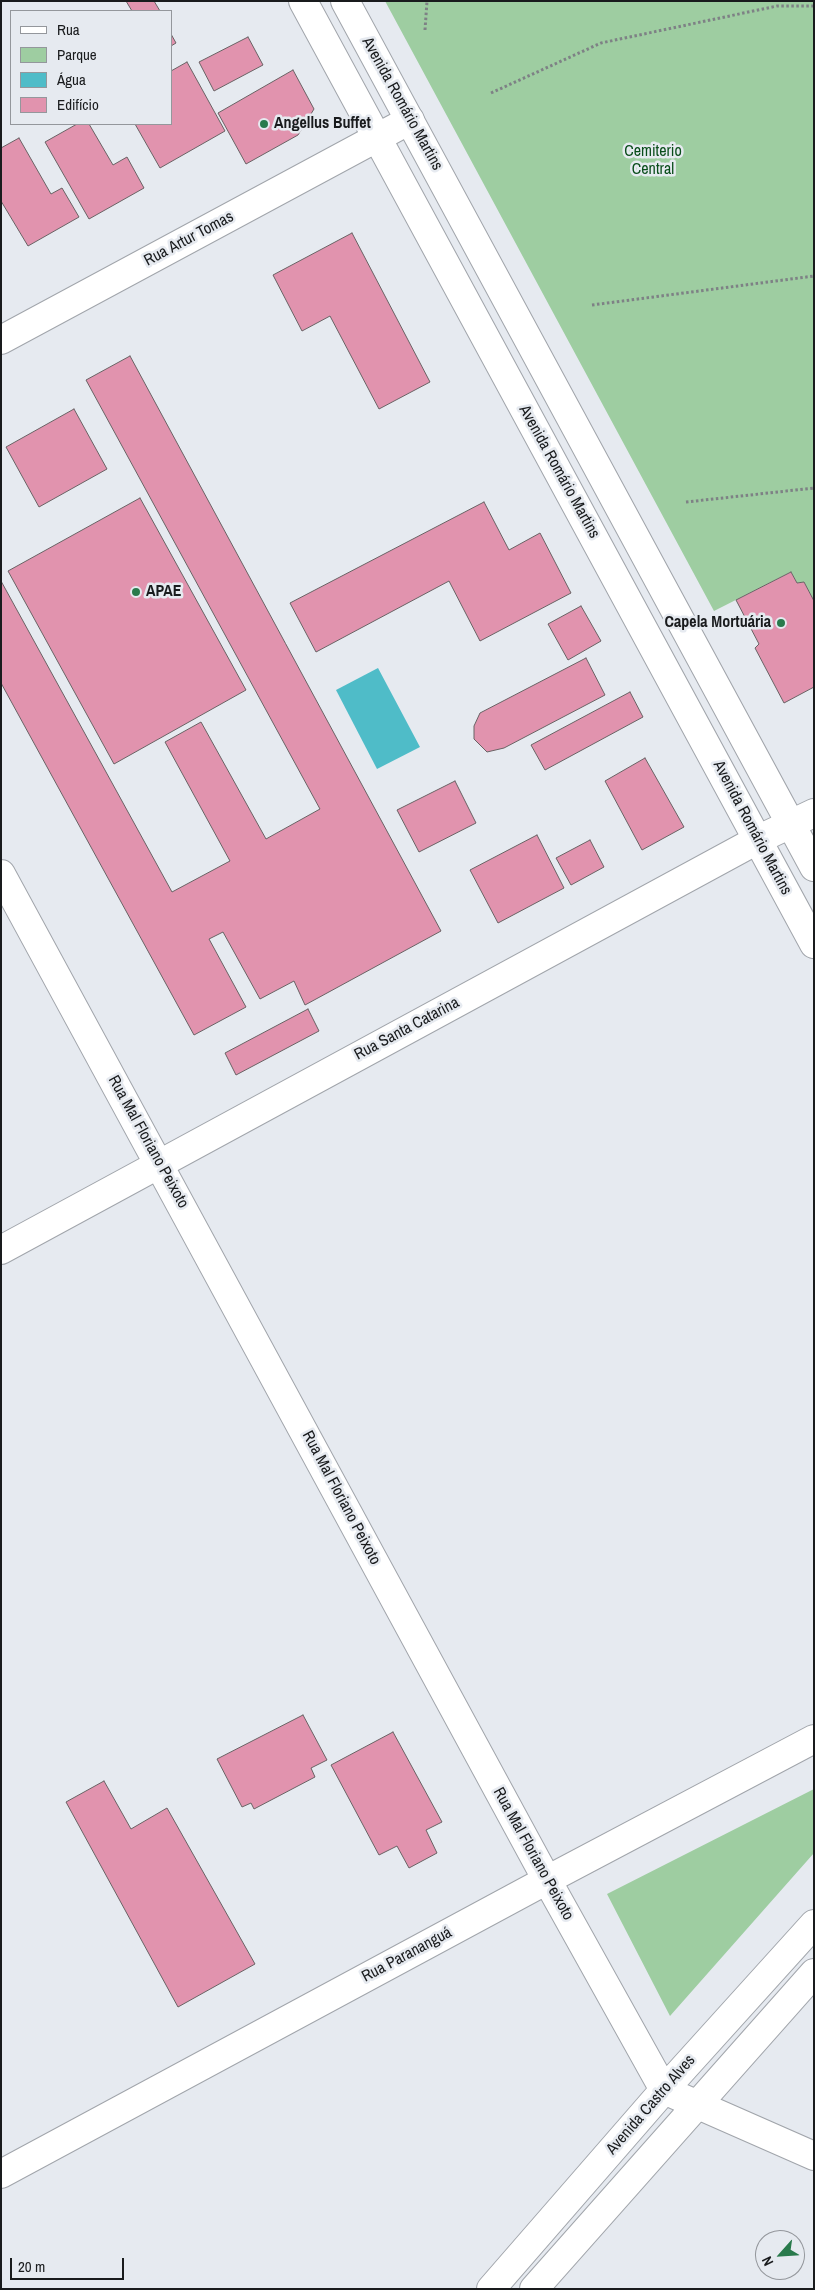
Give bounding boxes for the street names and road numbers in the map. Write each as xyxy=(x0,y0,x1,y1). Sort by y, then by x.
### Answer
street label: Avenida Romário Martins xyxy=(357,34,447,174)
street label: Rua Artur Tomas xyxy=(141,207,237,271)
street label: Avenida Romário Martins xyxy=(514,402,604,542)
street label: Avenida Romário Martins xyxy=(708,758,796,898)
street label: Rua Santa Catarina xyxy=(351,993,463,1065)
street label: Rua Mal Floriano Peixoto xyxy=(104,1072,192,1212)
street label: Rua Mal Floriano Peixoto xyxy=(298,1428,384,1568)
street label: Rua Mal Floriano Peixoto xyxy=(489,1784,577,1924)
street label: Rua Parananguá xyxy=(359,1923,455,1987)
street label: Avenida Castro Alves xyxy=(602,2051,700,2159)

